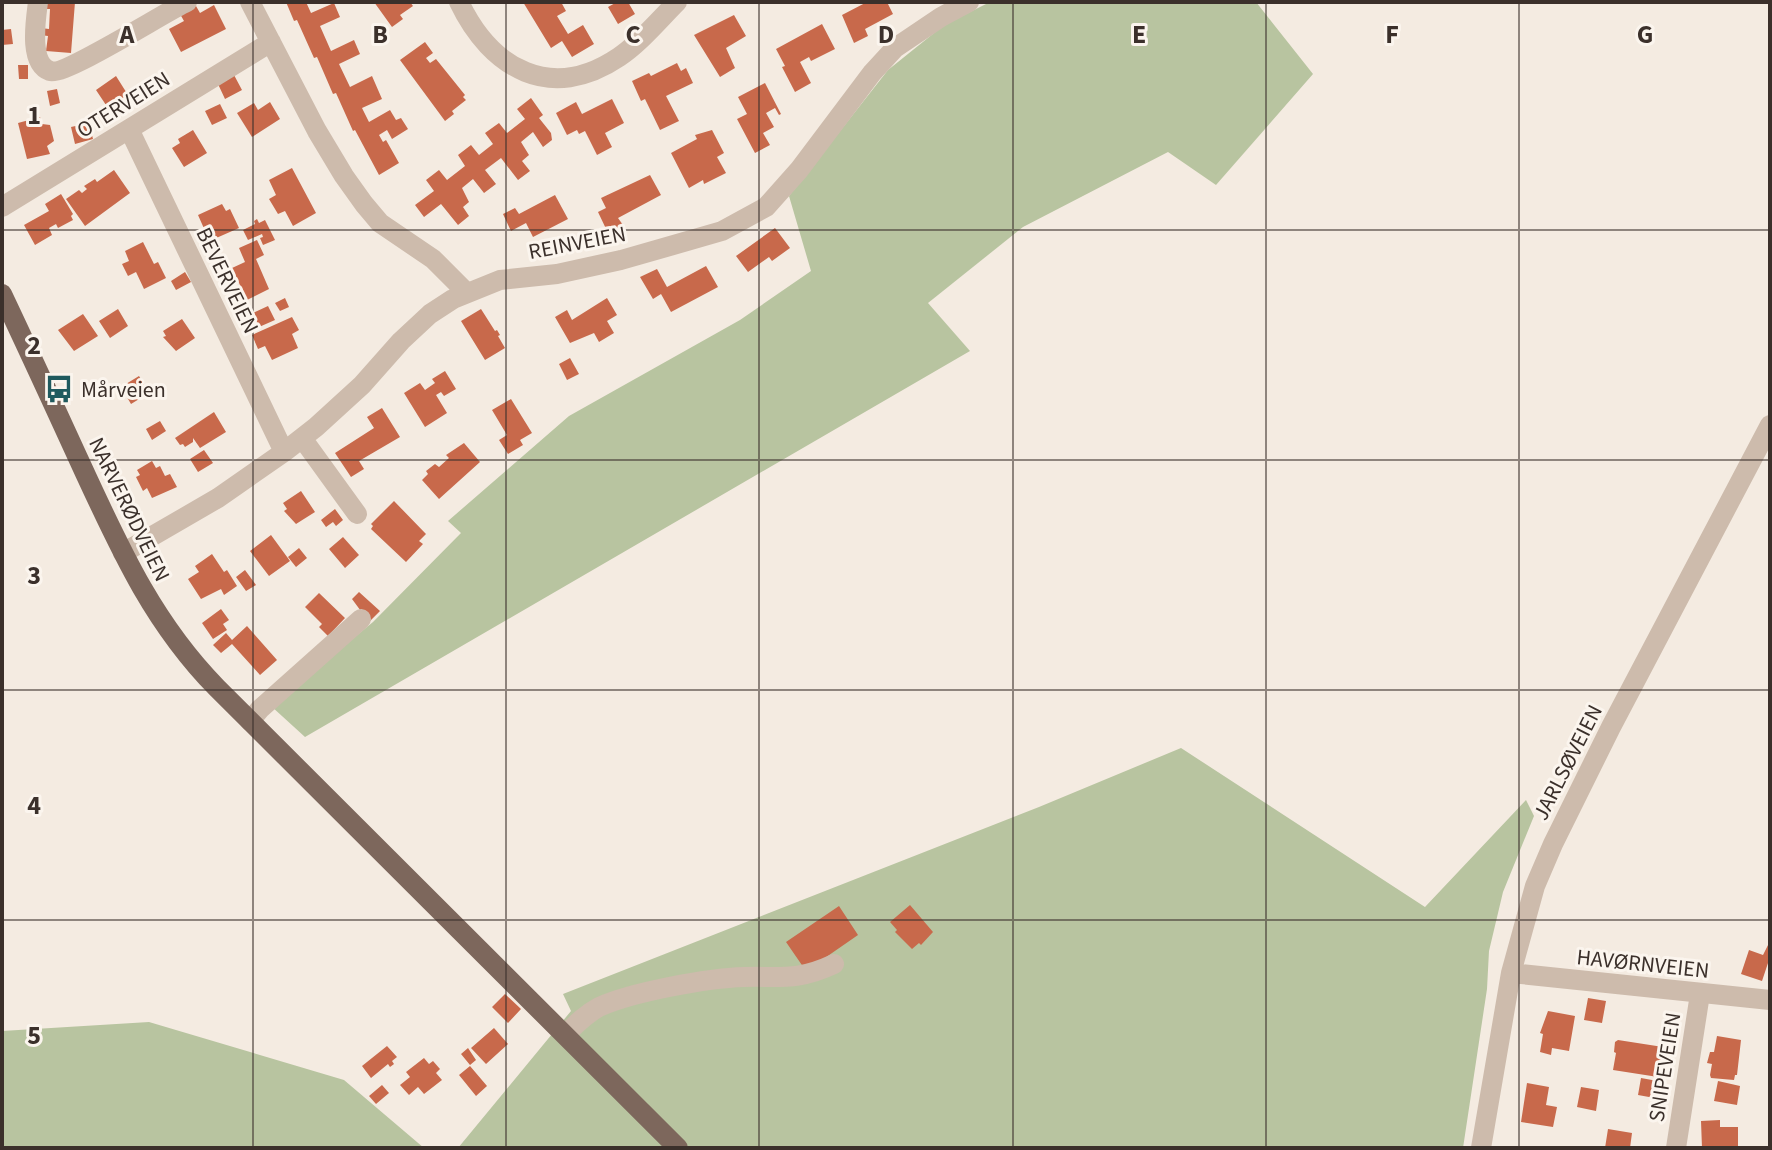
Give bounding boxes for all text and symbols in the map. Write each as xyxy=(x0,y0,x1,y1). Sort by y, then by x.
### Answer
text: A xyxy=(119,16,136,53)
text: B xyxy=(372,16,388,53)
text: C xyxy=(625,16,641,53)
text: D xyxy=(878,16,894,53)
text: E xyxy=(1132,16,1146,53)
text: F xyxy=(1385,16,1399,53)
text: G xyxy=(1637,16,1653,53)
street label: OTERVEIEN xyxy=(71,64,176,146)
text: 1 xyxy=(27,97,41,134)
street label: REINVEIEN xyxy=(526,218,629,268)
street label: BEVERVEIEN xyxy=(188,222,267,339)
text: 2 xyxy=(27,327,41,364)
bus stop icon: Mårveien xyxy=(44,374,74,404)
place label: Mårveien xyxy=(81,374,166,406)
street label: NARVERØDVEIEN xyxy=(80,432,178,587)
text: 3 xyxy=(27,557,41,594)
street label: JARLSØVEIEN xyxy=(1525,699,1611,826)
text: 4 xyxy=(27,787,41,824)
street label: HAVØRNVEIEN xyxy=(1575,941,1711,987)
street label: SNIPEVEIEN xyxy=(1641,1010,1689,1124)
text: 5 xyxy=(27,1017,41,1054)

